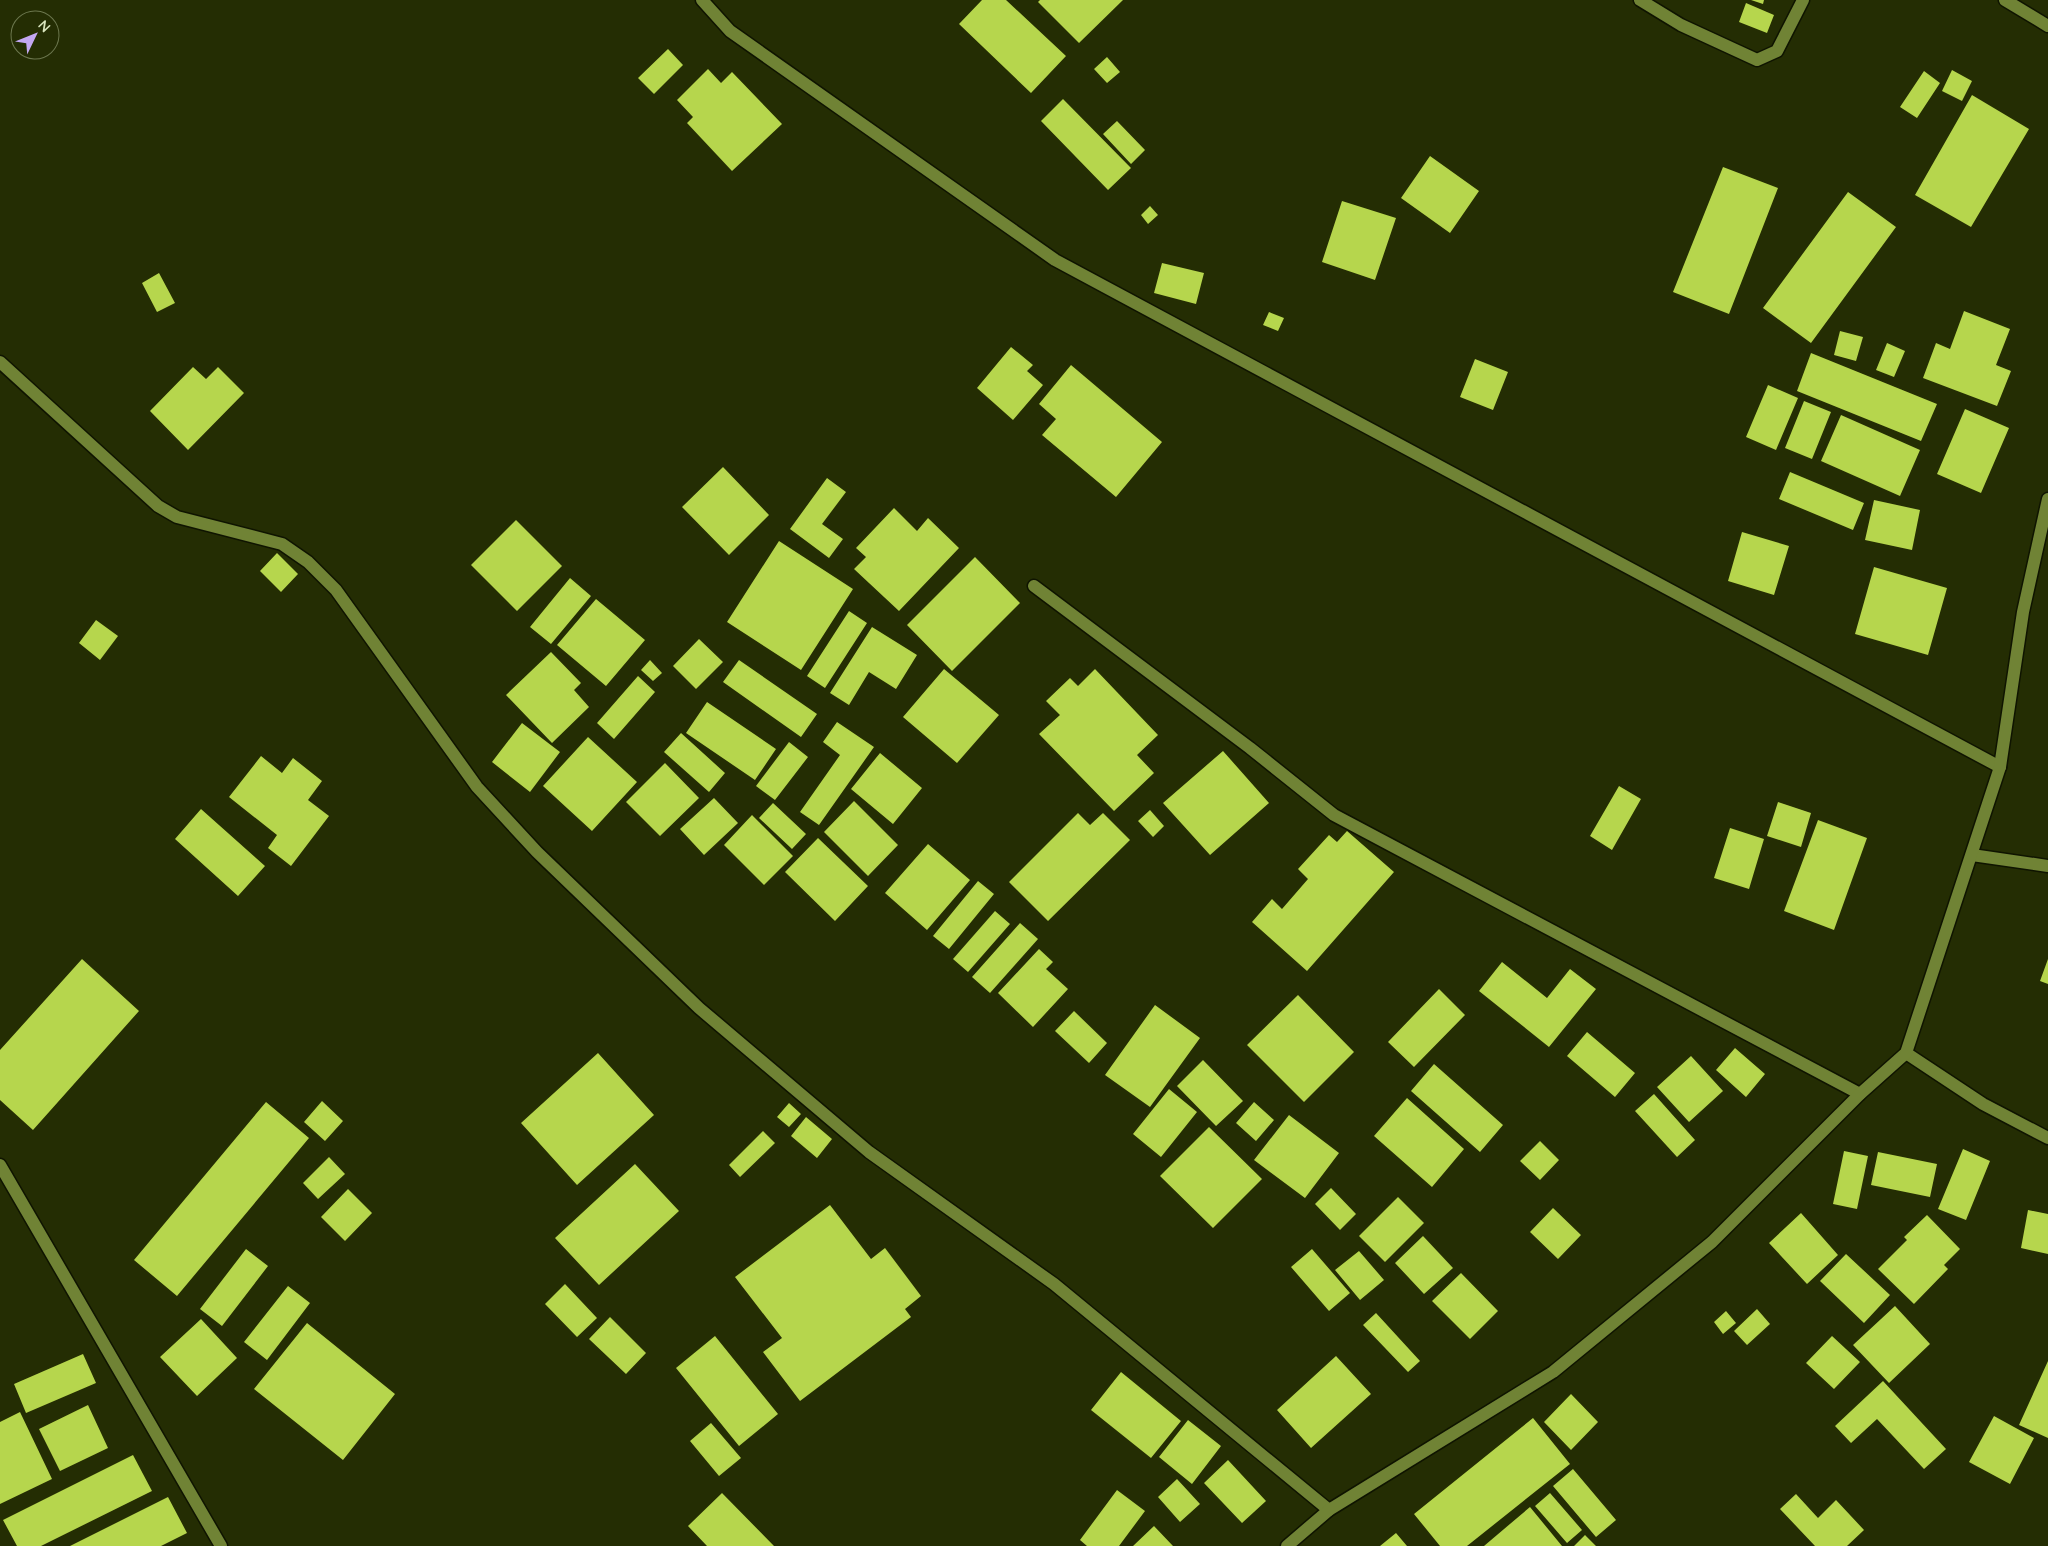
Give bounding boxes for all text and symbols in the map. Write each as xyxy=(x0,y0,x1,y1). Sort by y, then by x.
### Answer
north arrow xyxy=(10,10,60,60)
text: N xyxy=(34,16,55,36)

